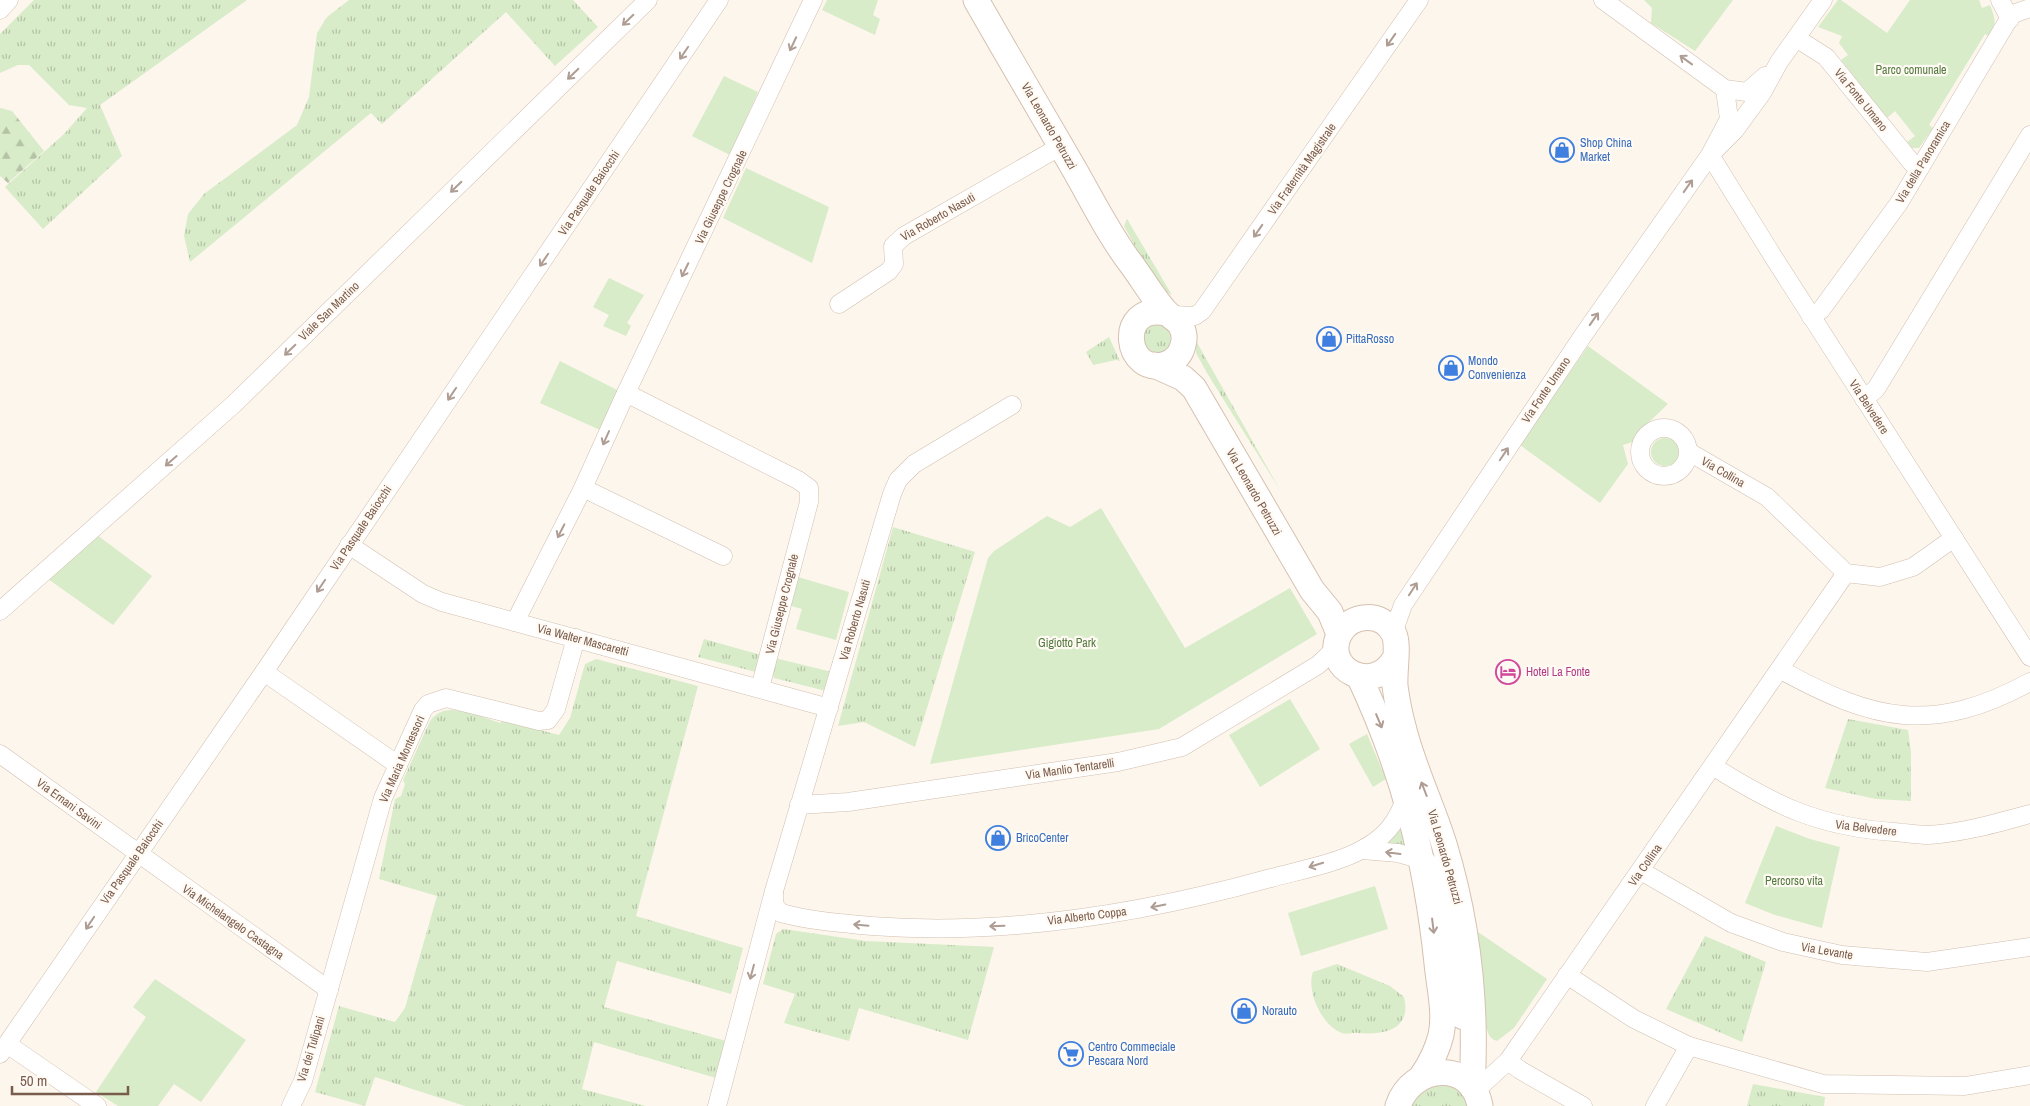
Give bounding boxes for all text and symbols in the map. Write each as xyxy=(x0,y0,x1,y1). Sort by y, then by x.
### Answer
one-way arrow xyxy=(621,14,634,26)
one-way arrow xyxy=(1386,33,1396,47)
one-way arrow xyxy=(788,36,797,51)
one-way arrow xyxy=(679,46,689,60)
one-way arrow xyxy=(1679,55,1693,65)
park label: Parco comunale xyxy=(1875,62,1947,78)
street label: Via Fonte Umano xyxy=(1831,65,1891,135)
one-way arrow xyxy=(566,68,579,80)
street label: Via Leonardo Petruzzi xyxy=(1018,80,1080,172)
street label: Via della Panoramica xyxy=(1892,117,1954,206)
street label: Via Fraternità Magistrale xyxy=(1264,120,1340,218)
place label: Shop China Market xyxy=(1580,135,1633,165)
shop icon: Shop China Market xyxy=(1549,137,1575,163)
street label: Via Pasquale Baiocchi xyxy=(555,147,623,239)
street label: Via Giuseppe Crognale xyxy=(691,147,751,247)
one-way arrow xyxy=(1683,179,1693,193)
one-way arrow xyxy=(450,181,463,193)
street label: Via Roberto Nasuti xyxy=(898,189,978,245)
one-way arrow xyxy=(1253,224,1264,237)
one-way arrow xyxy=(538,253,549,267)
one-way arrow xyxy=(680,262,690,277)
street label: Viale San Martino xyxy=(295,278,363,344)
one-way arrow xyxy=(1589,312,1599,326)
shop icon: PittaRosso xyxy=(1316,326,1342,352)
place label: PittaRosso xyxy=(1346,331,1394,347)
one-way arrow xyxy=(284,344,296,356)
place label: Mondo Convenienza xyxy=(1468,353,1527,383)
street label: Via Fonte Umano xyxy=(1518,354,1574,426)
shop icon: Mondo Convenienza xyxy=(1438,355,1464,381)
street label: Via Belvedere xyxy=(1846,377,1892,437)
one-way arrow xyxy=(447,387,457,401)
one-way arrow xyxy=(600,430,610,445)
street label: Via Leonardo Petruzzi xyxy=(1223,446,1285,538)
one-way arrow xyxy=(1499,447,1509,461)
street label: Via Collina xyxy=(1698,453,1748,491)
one-way arrow xyxy=(165,455,178,466)
street label: Via Pasquale Baiocchi xyxy=(327,482,395,574)
one-way arrow xyxy=(556,523,565,538)
street label: Via Giuseppe Crognale xyxy=(762,552,802,656)
street label: Via Roberto Nasuti xyxy=(836,578,874,662)
one-way arrow xyxy=(316,579,326,593)
one-way arrow xyxy=(1408,582,1419,596)
street label: Via Walter Mascaretti xyxy=(535,620,631,660)
park label: Gigiotto Park xyxy=(1038,635,1096,651)
hotel icon: Hotel La Fonte xyxy=(1495,659,1521,685)
place label: Hotel La Fonte xyxy=(1526,664,1590,680)
one-way arrow xyxy=(1375,712,1384,728)
street label: Via Maria Montessori xyxy=(376,713,428,805)
street label: Via Manlio Tentarelli xyxy=(1025,755,1115,783)
street label: Via Ernani Savini xyxy=(33,775,105,833)
one-way arrow xyxy=(1419,782,1428,797)
street label: Via Leonardo Petruzzi xyxy=(1424,808,1466,906)
street label: Via Belvedere xyxy=(1834,816,1898,840)
street label: Via Pasquale Baiocchi xyxy=(97,817,167,907)
shop icon: BricoCenter xyxy=(985,825,1011,851)
place label: BricoCenter xyxy=(1016,830,1069,846)
street label: Via Collina xyxy=(1625,840,1666,889)
one-way arrow xyxy=(1385,848,1401,858)
one-way arrow xyxy=(1308,861,1324,871)
park label: Percorso vita xyxy=(1765,873,1824,889)
street label: Via Michelangelo Castagna xyxy=(179,881,287,963)
one-way arrow xyxy=(1151,902,1167,911)
street label: Via Alberto Coppa xyxy=(1046,903,1128,929)
one-way arrow xyxy=(85,915,95,929)
one-way arrow xyxy=(1428,918,1438,934)
one-way arrow xyxy=(853,920,869,929)
one-way arrow xyxy=(989,921,1006,931)
street label: Via Levante xyxy=(1800,939,1854,963)
one-way arrow xyxy=(747,964,756,980)
shop icon: Norauto xyxy=(1231,998,1257,1024)
place label: Norauto xyxy=(1262,1003,1297,1019)
street label: Via dei Tulipani xyxy=(293,1014,329,1084)
place label: Centro Commeciale Pescara Nord xyxy=(1088,1039,1176,1069)
supermarket icon: Centro Commeciale Pescara Nord xyxy=(1058,1041,1084,1067)
scale bar xyxy=(12,1064,129,1096)
text: 50 m xyxy=(20,1070,47,1091)

